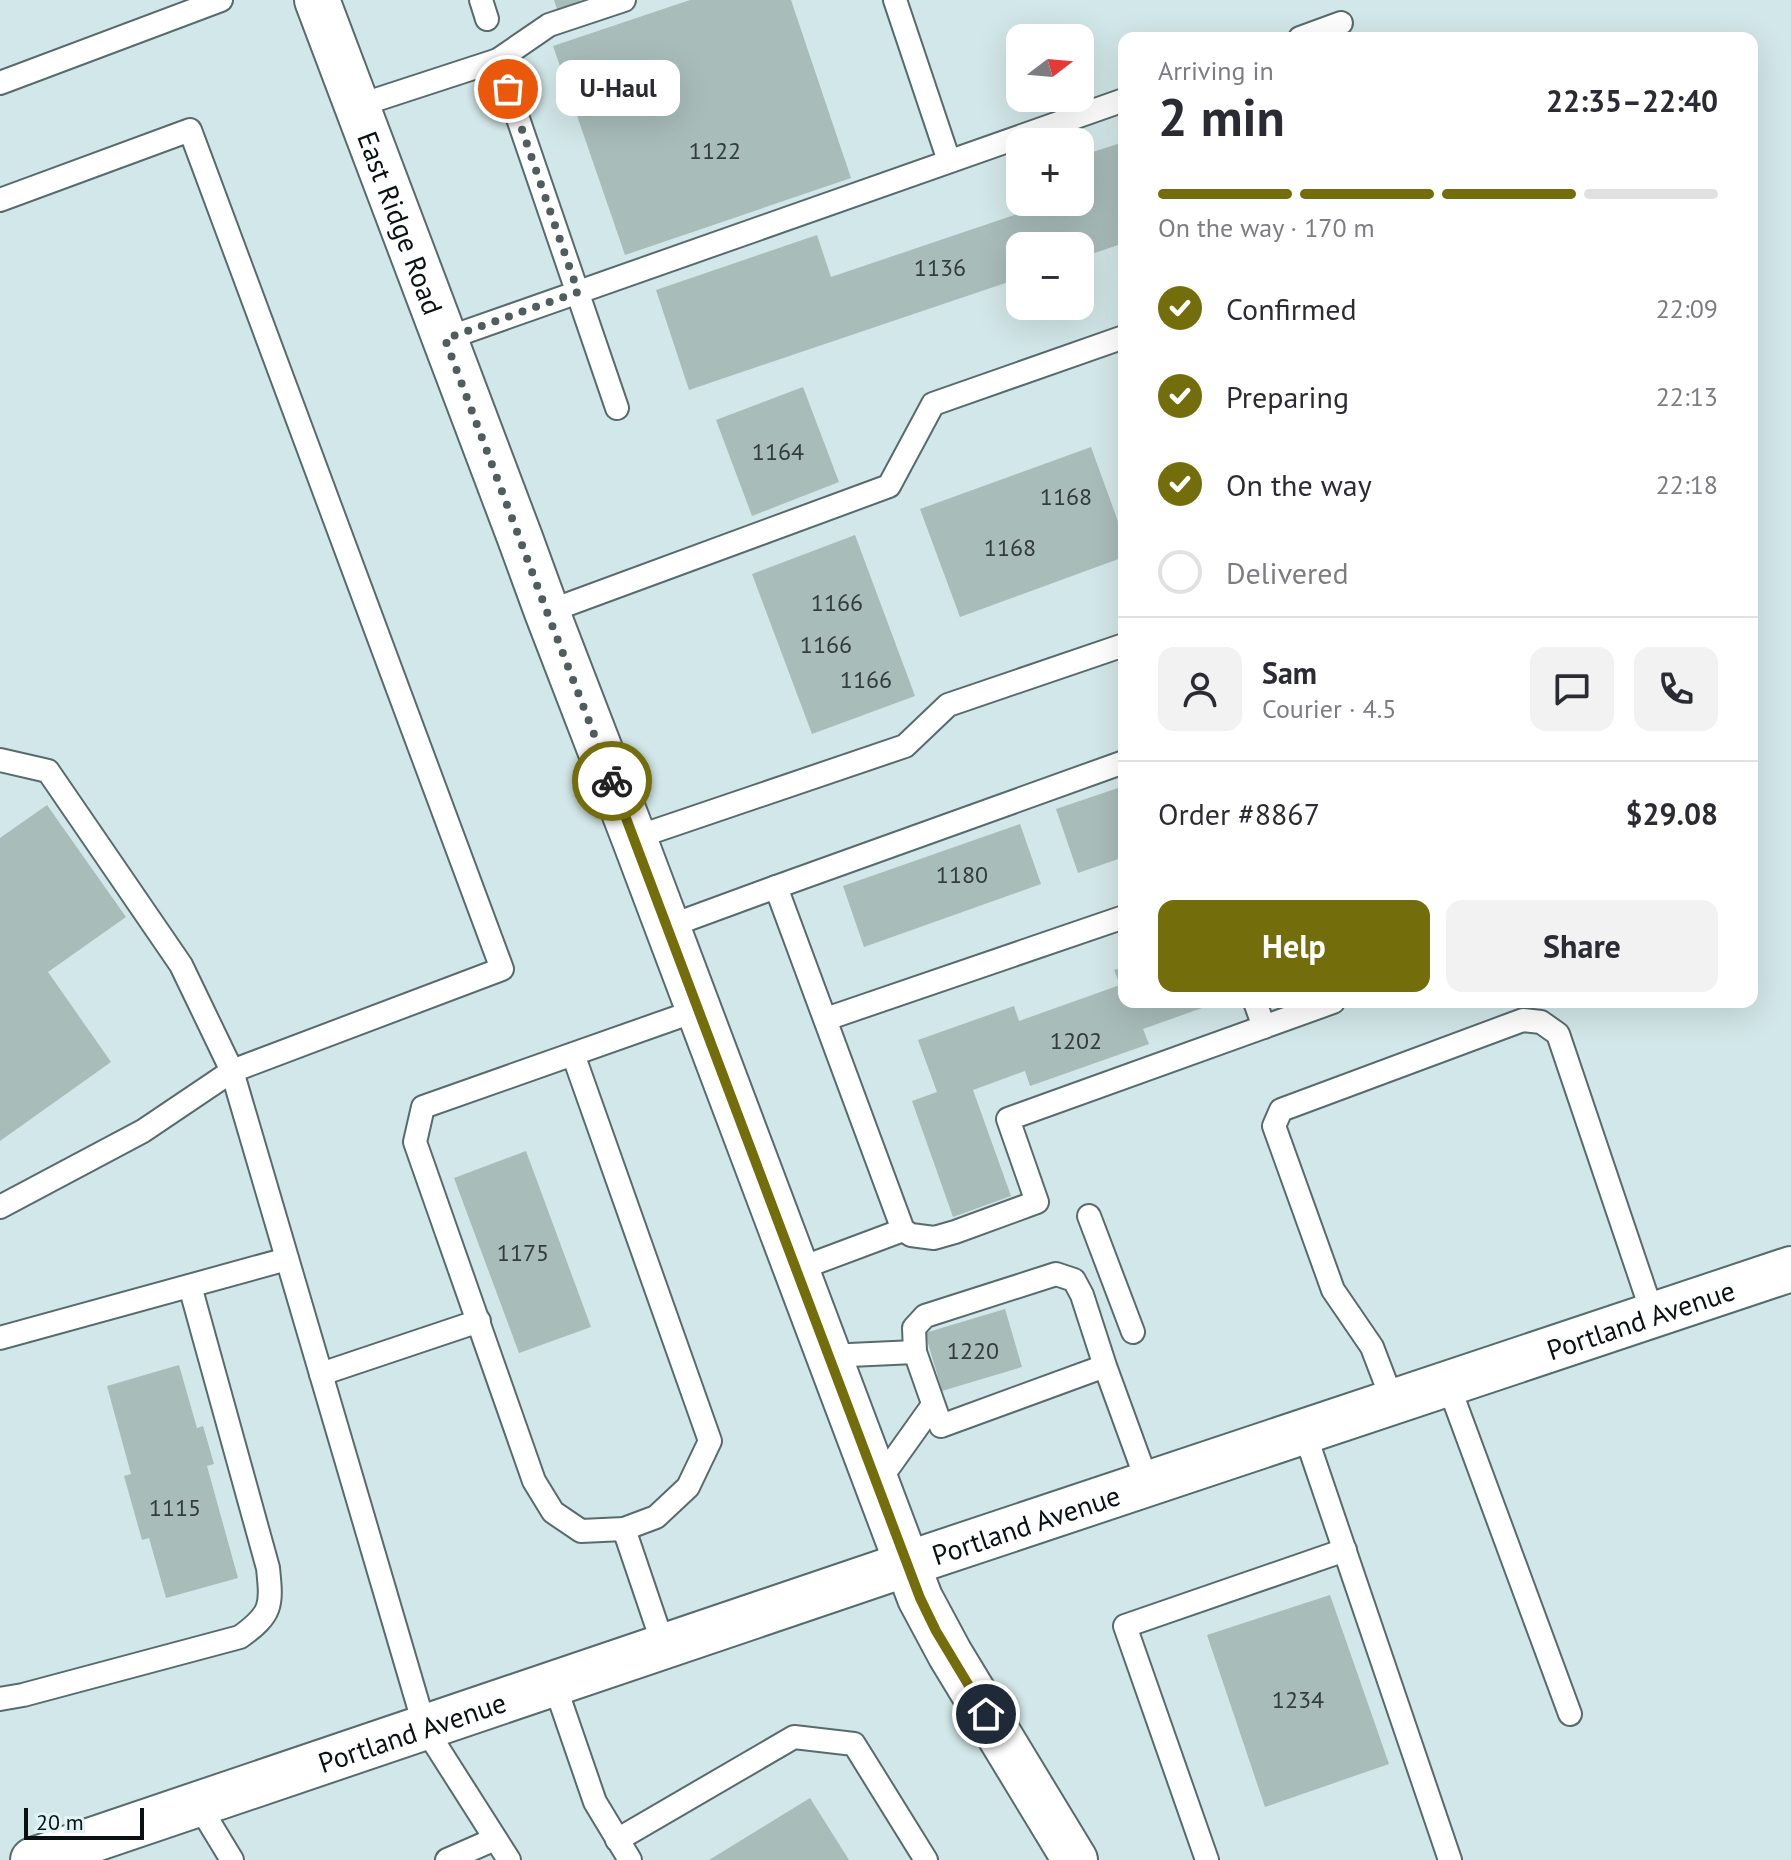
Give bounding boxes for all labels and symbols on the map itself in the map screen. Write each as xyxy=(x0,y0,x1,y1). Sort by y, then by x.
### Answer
north arrow xyxy=(1006,24,1094,112)
pin xyxy=(474,55,542,123)
callout: U-Haul xyxy=(556,61,680,117)
street label: East Ridge Road xyxy=(350,126,452,320)
house number: 1122 xyxy=(689,135,741,166)
house number: 1136 xyxy=(914,252,966,283)
house number: 1164 xyxy=(752,436,804,467)
house number: 1168 xyxy=(1040,481,1092,512)
house number: 1168 xyxy=(984,532,1036,563)
house number: 1166 xyxy=(811,587,863,618)
house number: 1166 xyxy=(800,629,852,660)
house number: 1166 xyxy=(840,664,892,695)
courier xyxy=(572,741,652,821)
house number: 1180 xyxy=(936,859,988,890)
house number: 1202 xyxy=(1050,1025,1102,1056)
house number: 1175 xyxy=(497,1237,549,1268)
street label: Portland Avenue xyxy=(1542,1271,1739,1368)
house number: 1220 xyxy=(947,1335,999,1366)
street label: Portland Avenue xyxy=(927,1476,1125,1573)
house number: 1115 xyxy=(149,1492,201,1523)
pin xyxy=(952,1680,1020,1748)
street label: Portland Avenue xyxy=(313,1683,511,1781)
house number: 1234 xyxy=(1272,1684,1324,1715)
scale bar xyxy=(24,1804,144,1840)

